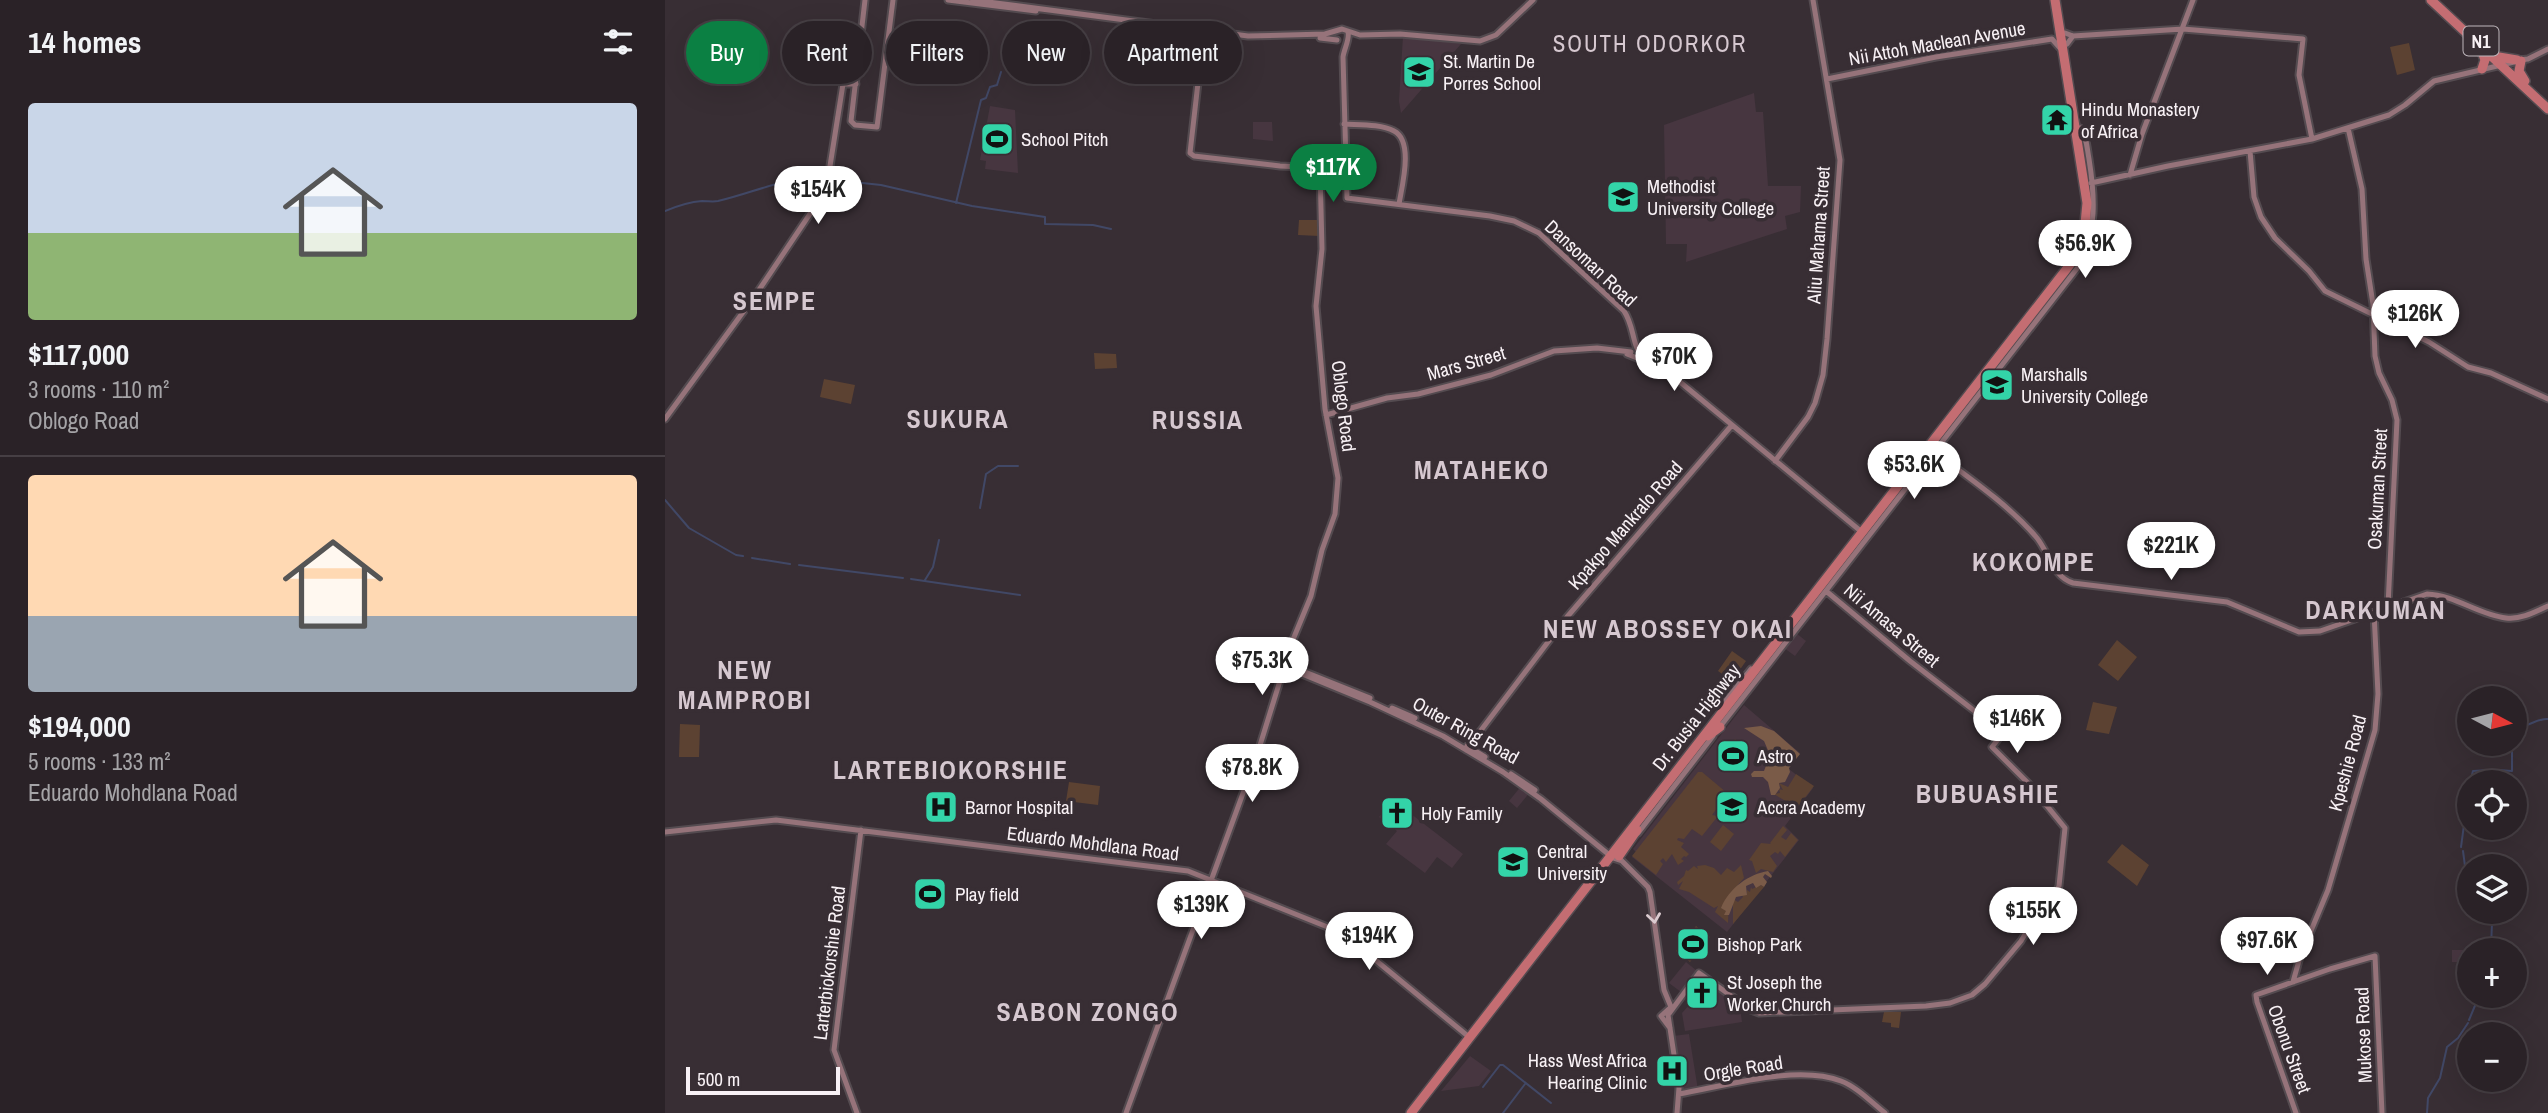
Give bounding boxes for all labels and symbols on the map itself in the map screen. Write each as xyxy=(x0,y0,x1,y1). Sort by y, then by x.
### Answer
street label: Nii Attoh Maclean Avenue xyxy=(1847,15,2027,71)
road number: N1 xyxy=(2463,26,2499,56)
district label: SOUTH ODORKOR xyxy=(1553,28,1747,59)
place label: St. Martin De Porres School xyxy=(1443,48,1541,96)
school or university icon: St. Martin De Porres School xyxy=(1400,53,1438,91)
place label: Hindu Monastery of Africa xyxy=(2081,96,2200,144)
temple icon: Hindu Monastery of Africa xyxy=(2038,101,2076,139)
sports icon: School Pitch xyxy=(978,120,1016,158)
place label: School Pitch xyxy=(1021,126,1108,152)
pin: $117K xyxy=(1284,144,1382,204)
street label: Aliu Mahama Street xyxy=(1800,165,1836,306)
pin: $154K xyxy=(769,166,867,226)
place label: Methodist University College xyxy=(1647,173,1774,221)
school or university icon: Methodist University College xyxy=(1604,178,1642,216)
street label: Dansoman Road xyxy=(1539,214,1643,312)
pin: $56.9K xyxy=(2028,220,2142,280)
district label: SEMPE xyxy=(733,283,817,318)
pin: $126K xyxy=(2366,290,2464,350)
pin: $70K xyxy=(1633,334,1715,393)
street label: Mars Street xyxy=(1424,339,1509,387)
street label: Oblogo Road xyxy=(1326,359,1362,453)
place label: Marshalls University College xyxy=(2021,361,2148,409)
school or university icon: Marshalls University College xyxy=(1978,366,2016,404)
district label: SUKURA xyxy=(906,401,1010,436)
district label: RUSSIA xyxy=(1152,402,1244,437)
street label: Osakuman Street xyxy=(2361,427,2393,550)
pin: $53.6K xyxy=(1857,442,1971,501)
district label: MATAHEKO xyxy=(1414,452,1550,487)
street label: Kpakpo Mankralo Road xyxy=(1562,455,1688,595)
pin: $221K xyxy=(2122,522,2220,582)
district label: KOKOMPE xyxy=(1972,544,2096,579)
street label: Nii Amasa Street xyxy=(1839,577,1946,673)
district label: DARKUMAN xyxy=(2305,592,2447,627)
district label: NEW ABOSSEY OKAI xyxy=(1543,611,1793,646)
pin: $75.3K xyxy=(1205,638,1319,697)
district label: NEW MAMPROBI xyxy=(678,652,812,717)
street label: Dr. Busia Highway xyxy=(1646,658,1746,776)
north arrow xyxy=(2457,686,2527,756)
street label: Outer Ring Road xyxy=(1408,690,1524,770)
pin: $146K xyxy=(1968,696,2066,755)
street label: Kpeshie Road xyxy=(2322,712,2372,814)
sports icon: Astro xyxy=(1714,737,1752,775)
place label: Astro xyxy=(1756,743,1793,769)
pin: $78.8K xyxy=(1195,744,1309,804)
district label: LARTEBIOKORSHIE xyxy=(833,752,1069,787)
district label: BUBUASHIE xyxy=(1916,776,2060,811)
hospital icon: Barnor Hospital xyxy=(922,788,960,826)
school or university icon: Accra Academy xyxy=(1713,788,1751,826)
place label: Barnor Hospital xyxy=(965,794,1073,820)
church icon: Holy Family xyxy=(1378,794,1416,832)
place label: Accra Academy xyxy=(1756,794,1865,820)
place label: Holy Family xyxy=(1421,800,1503,826)
street label: Eduardo Mohdlana Road xyxy=(1005,820,1181,866)
place label: Central University xyxy=(1537,838,1607,886)
school or university icon: Central University xyxy=(1494,843,1532,881)
sports icon: Play field xyxy=(911,875,949,913)
place label: Play field xyxy=(955,881,1019,907)
pin: $139K xyxy=(1152,881,1250,941)
street label: Larterbiokorshie Road xyxy=(807,884,851,1042)
pin: $155K xyxy=(1984,888,2082,947)
pin: $194K xyxy=(1320,912,1418,972)
one-way arrow xyxy=(1646,912,1661,924)
pin: $97.6K xyxy=(2210,918,2324,977)
sports icon: Bishop Park xyxy=(1674,925,1712,963)
place label: Bishop Park xyxy=(1717,931,1802,957)
place label: St Joseph the Worker Church xyxy=(1727,969,1831,1017)
church icon: St Joseph the Worker Church xyxy=(1683,974,1721,1012)
street label: Mukose Road xyxy=(2348,987,2378,1083)
district label: SABON ZONGO xyxy=(996,994,1180,1029)
street label: Obonu Street xyxy=(2262,1001,2318,1098)
place label: Hass West Africa Hearing Clinic xyxy=(1528,1047,1647,1095)
street label: Orgle Road xyxy=(1702,1049,1784,1087)
hospital icon: Hass West Africa Hearing Clinic xyxy=(1653,1052,1691,1090)
scale bar xyxy=(686,1064,840,1096)

